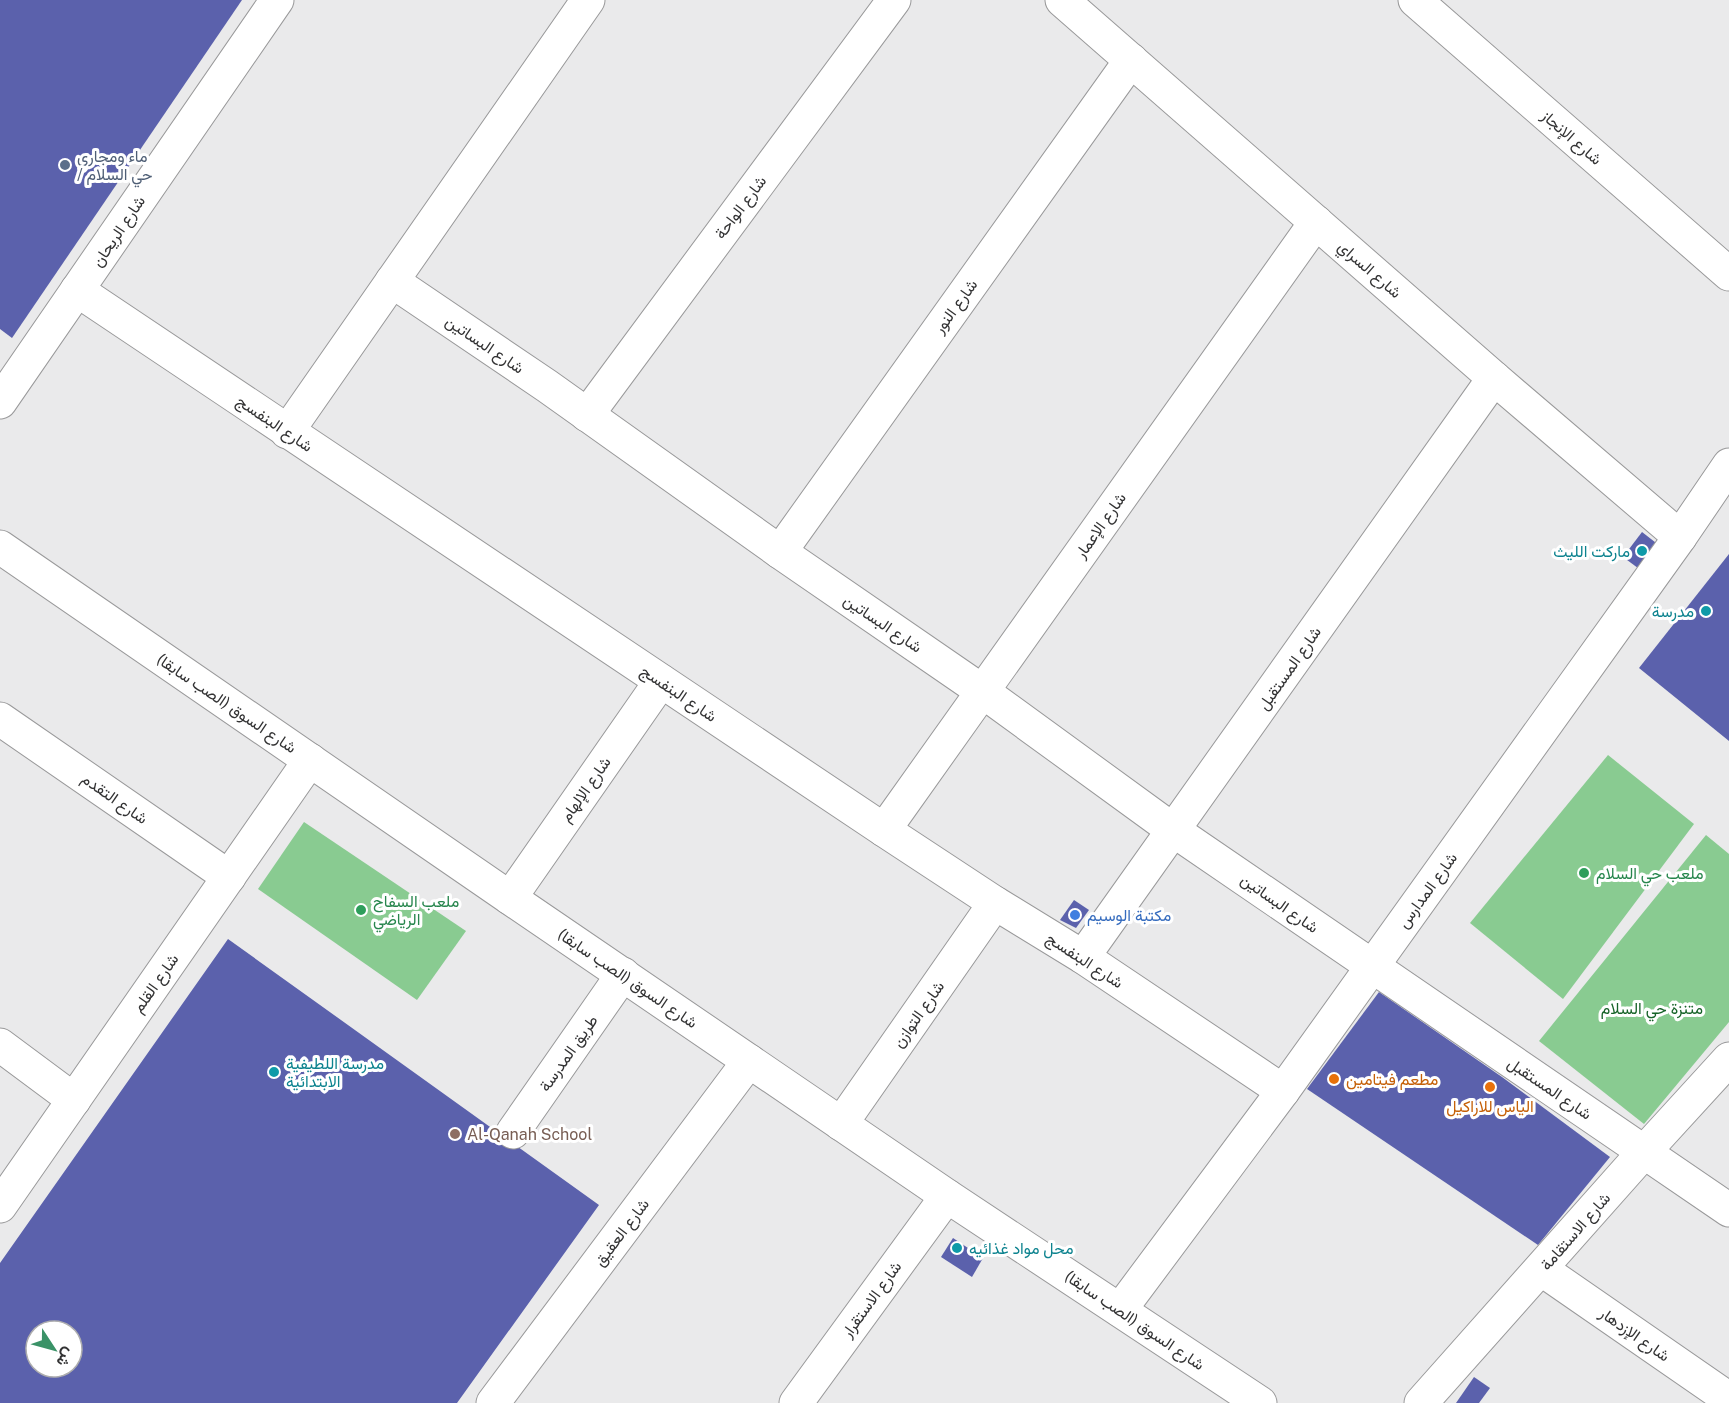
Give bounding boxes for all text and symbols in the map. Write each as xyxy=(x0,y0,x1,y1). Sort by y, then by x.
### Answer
street label: شارع الإنجاز xyxy=(1535,105,1606,170)
place label: ماء ومجاري / حي السلام xyxy=(77,147,153,188)
marker: ماء ومجاري / حي السلام xyxy=(58,158,72,172)
street label: شارع الواحة xyxy=(710,172,772,244)
street label: شارع الريحان xyxy=(88,192,151,271)
street label: شارع السراي xyxy=(1331,237,1405,305)
street label: شارع النور xyxy=(929,275,983,339)
street label: شارع البساتين xyxy=(441,311,528,379)
street label: شارع البنفسج xyxy=(232,391,316,458)
street label: شارع الإعمار xyxy=(1070,489,1132,564)
place label: ماركت الليث xyxy=(1553,542,1630,562)
marker: ماركت الليث xyxy=(1635,544,1649,558)
street label: شارع البساتين xyxy=(839,590,926,658)
place label: مدرسة xyxy=(1652,602,1694,622)
marker: مدرسة xyxy=(1699,604,1713,618)
street label: شارع المستقبل xyxy=(1254,623,1327,715)
street label: شارع السوق (الصب سابقا) xyxy=(152,650,300,759)
street label: شارع البنفسج xyxy=(636,661,720,728)
street label: شارع الإلهام xyxy=(556,753,616,827)
street label: شارع التقدم xyxy=(77,769,151,830)
street label: شارع المدارس xyxy=(1394,849,1463,933)
place label: ملعب حي السلام xyxy=(1596,864,1704,887)
marker: ملعب حي السلام xyxy=(1577,866,1591,880)
street label: شارع البساتين xyxy=(1236,870,1322,939)
place label: ملعب السفاح الرياضي xyxy=(373,892,459,933)
marker: ملعب السفاح الرياضي xyxy=(354,903,368,917)
place label: مكتبة الوسيم xyxy=(1087,906,1171,926)
marker: مكتبة الوسيم xyxy=(1068,908,1082,922)
street label: شارع السوق (الصب سابقا) xyxy=(553,925,701,1034)
street label: شارع البنفسج xyxy=(1042,929,1127,994)
street label: شارع القلم xyxy=(128,950,184,1018)
street label: شارع التوازن xyxy=(889,977,950,1052)
park label: متنزة حي السلام xyxy=(1601,999,1703,1022)
street label: طريق المدرسة xyxy=(535,1011,603,1096)
street label: شارع المستقبل xyxy=(1503,1053,1595,1125)
place label: مدرسة اللطيفية الابتدائية xyxy=(286,1054,384,1091)
marker: مدرسة اللطيفية الابتدائية xyxy=(267,1065,281,1079)
place label: مطعم فيتامين xyxy=(1346,1070,1438,1090)
marker: مطعم فيتامين xyxy=(1327,1072,1341,1086)
marker: الياس للاراكيل xyxy=(1483,1080,1497,1094)
place label: الياس للاراكيل xyxy=(1446,1097,1534,1117)
place label: Al-Qanah School xyxy=(467,1125,592,1144)
marker: Al-Qanah School xyxy=(448,1127,462,1141)
street label: شارع الاستقامة xyxy=(1537,1189,1616,1275)
street label: شارع العقيق xyxy=(590,1195,655,1271)
place label: محل مواد غذائيه xyxy=(969,1239,1074,1259)
marker: محل مواد غذائيه xyxy=(950,1241,964,1255)
street label: شارع الاستقرار xyxy=(837,1257,907,1343)
street label: شارع السوق (الصب سابقا) xyxy=(1060,1267,1208,1376)
street label: شارع الإزدهار xyxy=(1594,1303,1674,1367)
north arrow xyxy=(24,1319,84,1379)
text: ش xyxy=(52,1344,79,1371)

